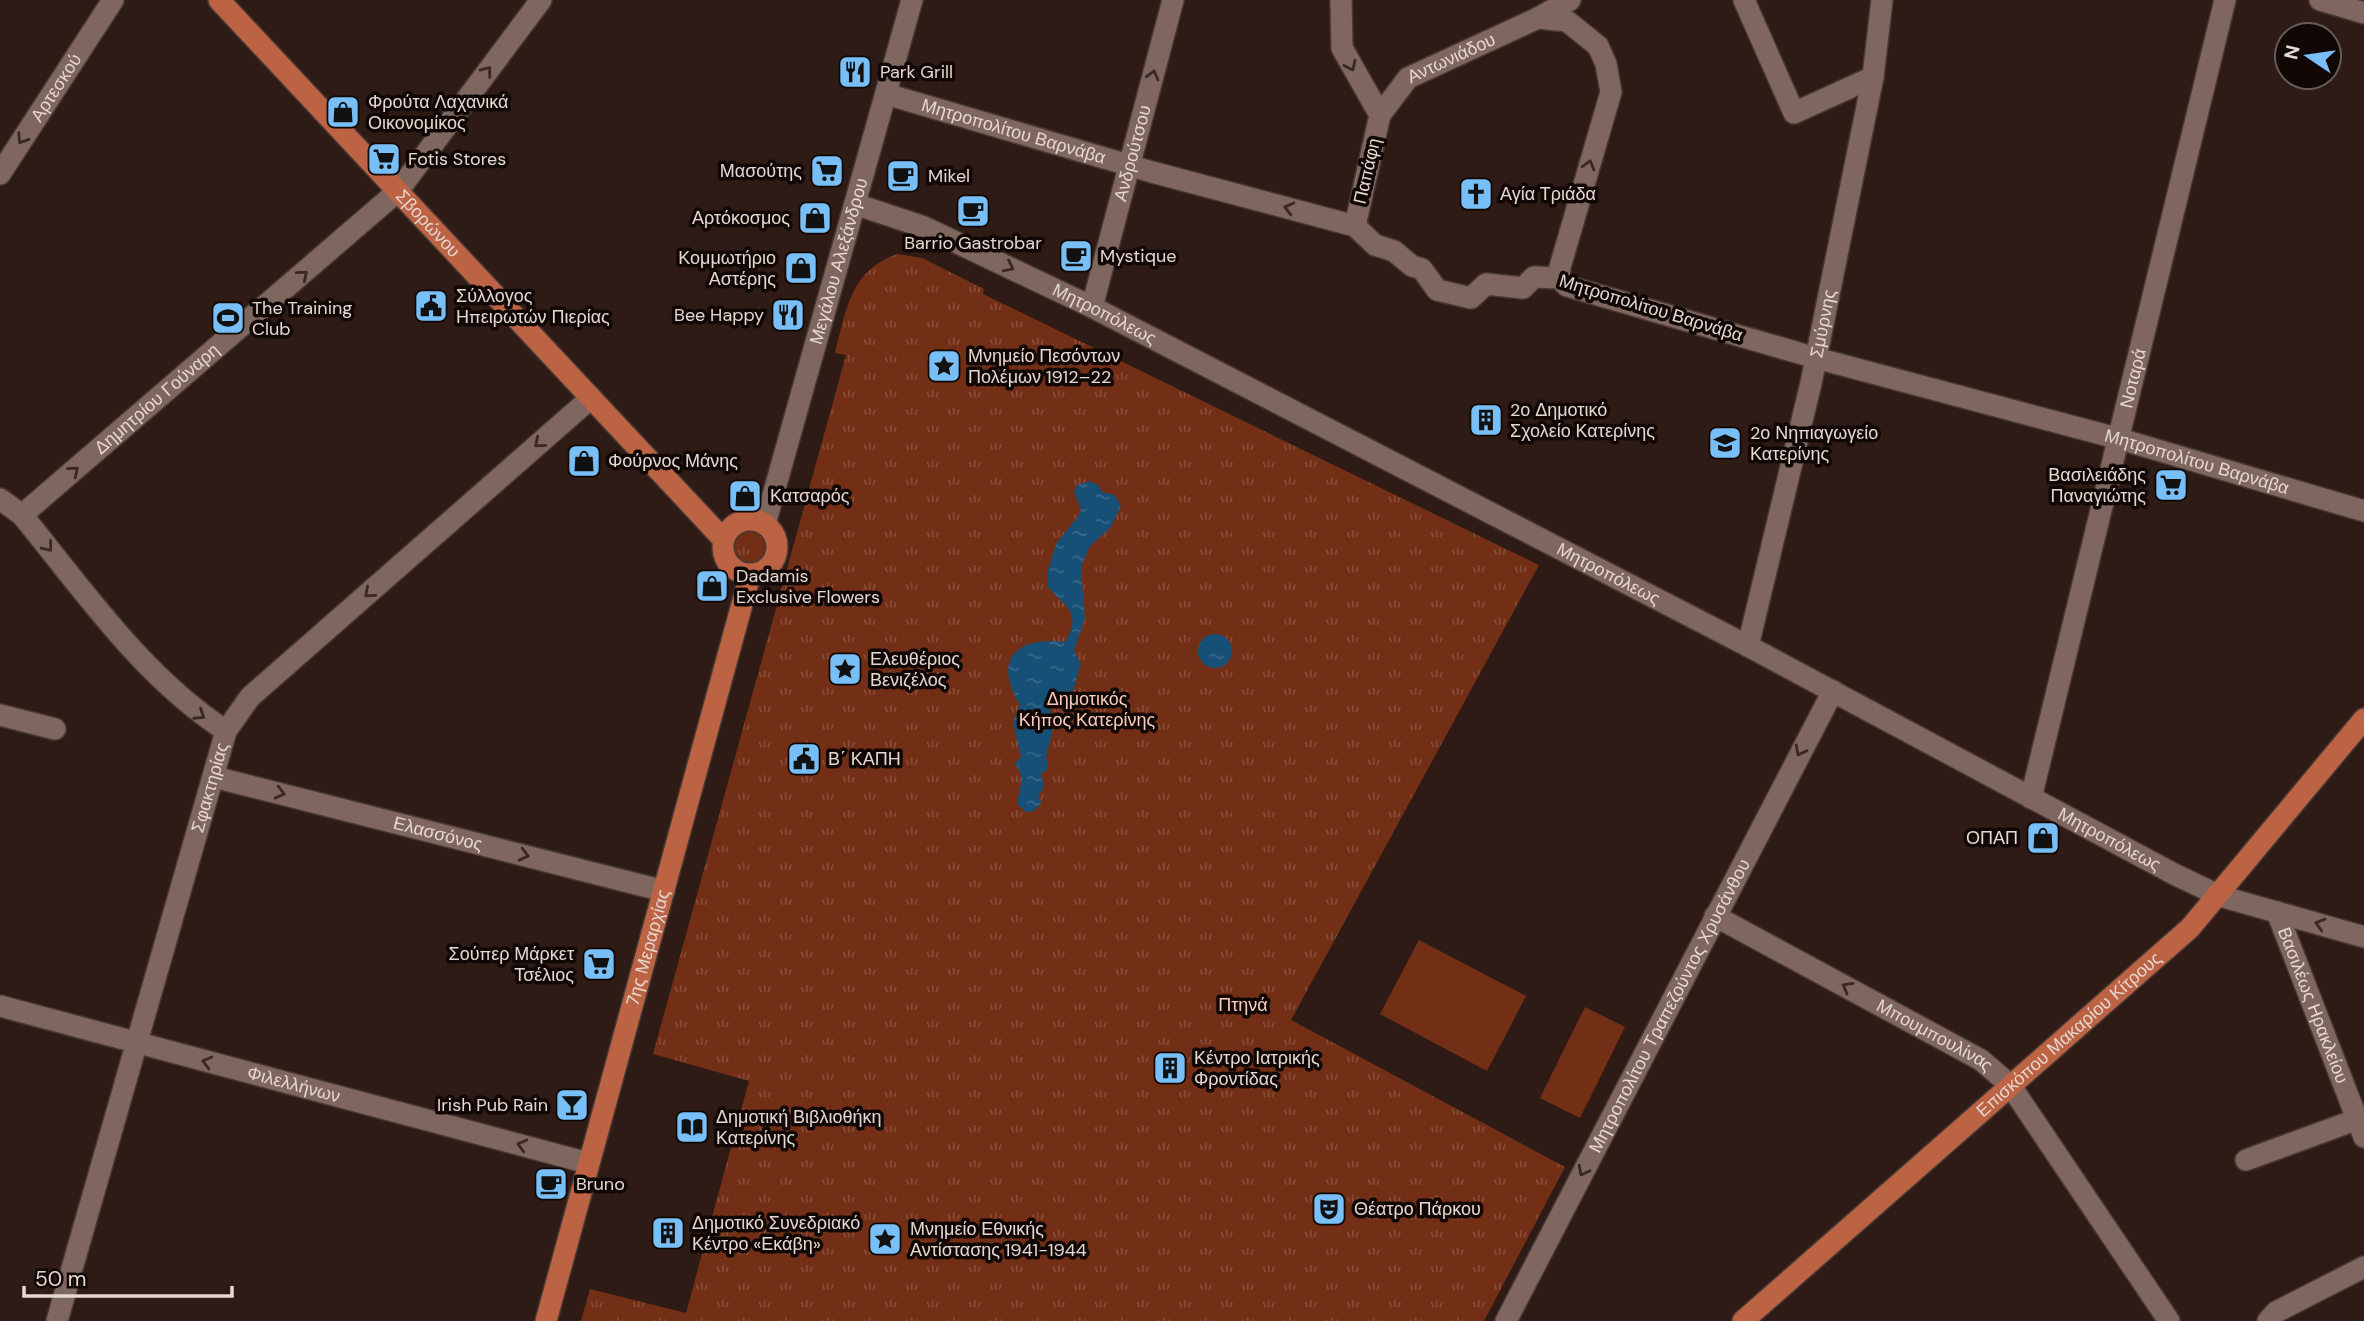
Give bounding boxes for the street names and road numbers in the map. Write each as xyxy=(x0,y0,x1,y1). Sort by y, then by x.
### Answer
street label: Αντωνιάδου xyxy=(1403,27,1499,89)
street label: Αρτεσκού xyxy=(25,49,87,126)
street label: Μητροπολίτου Βαρνάβα xyxy=(919,93,1109,170)
street label: Ανδρούτσου xyxy=(1108,103,1157,204)
street label: Παπάφη xyxy=(1348,136,1386,206)
street label: Μεγάλου Αλεξάνδρου xyxy=(804,175,874,347)
street label: Σβορώνου xyxy=(390,184,466,263)
street label: Μητροπολίτου Βαρνάβα xyxy=(1556,269,1746,347)
street label: Μητροπόλεως xyxy=(1048,278,1161,350)
street label: Σμύρνης xyxy=(1804,287,1842,360)
street label: Δημητρίου Γούναρη xyxy=(89,338,224,459)
street label: Νοταρά xyxy=(2114,346,2152,411)
street label: Μητροπολίτου Βαρνάβα xyxy=(2102,423,2292,500)
street label: Μητροπόλεως xyxy=(1552,537,1665,611)
street label: Σφακτηρίας xyxy=(186,739,234,835)
street label: Μητροπόλεως xyxy=(2054,802,2165,877)
street label: Ελασσόνος xyxy=(391,811,485,857)
street label: Μητροπολίτου Τραπεζούντος Χρυσάνθου xyxy=(1583,855,1756,1157)
street label: 7ης Μεραρχίας xyxy=(621,887,676,1009)
street label: Βασιλέως Ηρακλείου xyxy=(2272,924,2354,1087)
street label: Επισκόπου Μακαρίου Κίτρους xyxy=(1971,946,2167,1122)
street label: Μπουμπουλίνας xyxy=(1872,994,1998,1077)
street label: Φιλελλήνων xyxy=(244,1061,343,1108)

